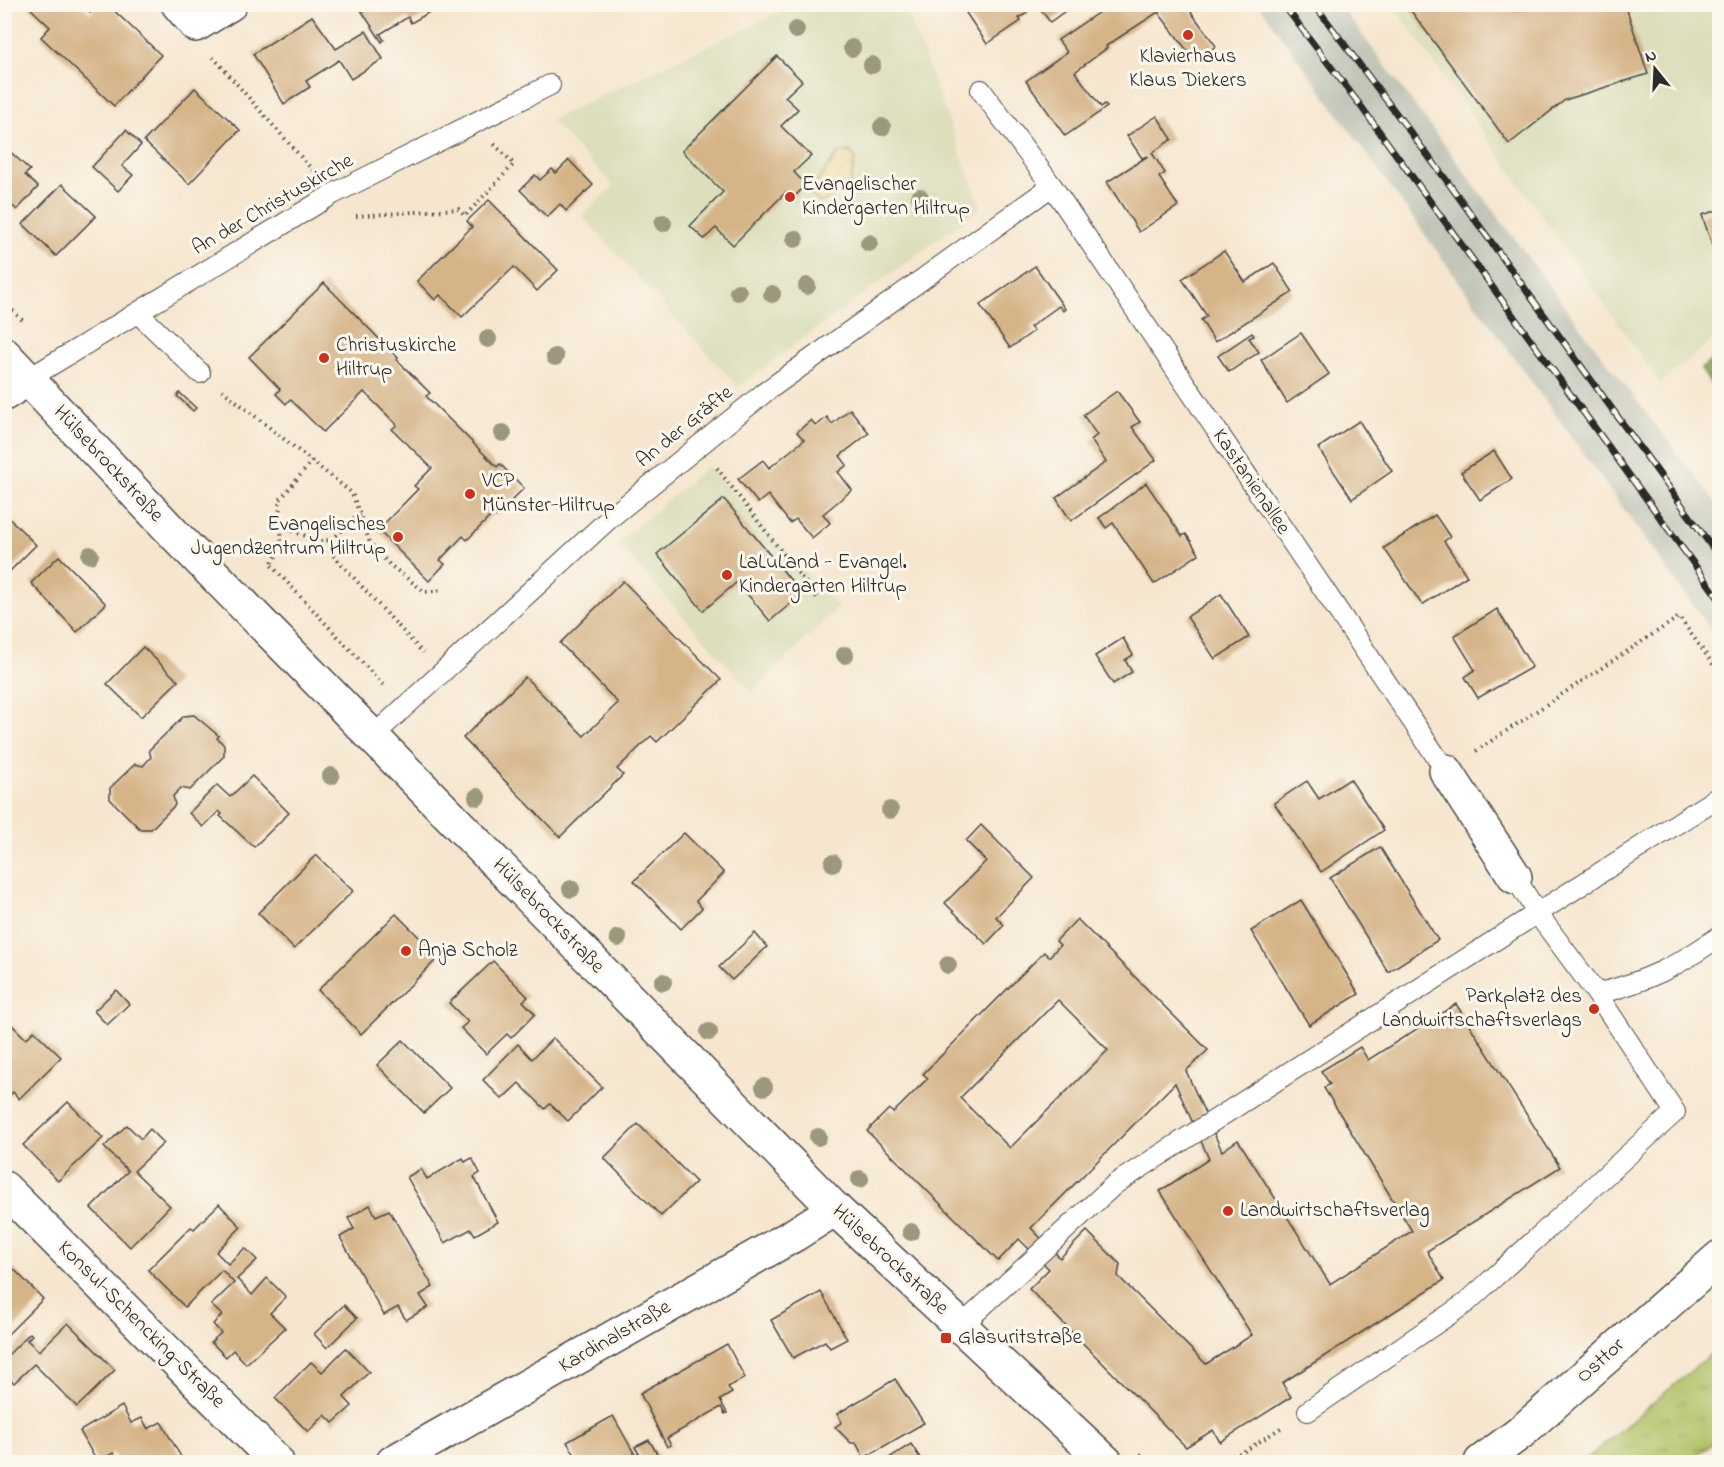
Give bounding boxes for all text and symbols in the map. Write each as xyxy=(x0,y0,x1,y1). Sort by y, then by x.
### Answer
marker: Klavierhaus Klaus Diekers xyxy=(1181,28,1195,42)
north arrow xyxy=(1625,39,1685,99)
place label: Klavierhaus Klaus Diekers xyxy=(1129,42,1247,96)
text: N xyxy=(1642,43,1660,70)
street label: An der Christuskirche xyxy=(187,146,360,263)
place label: Evangelischer Kindergarten Hiltrup xyxy=(802,170,970,226)
marker: Evangelischer Kindergarten Hiltrup xyxy=(783,190,797,204)
place label: Christuskirche Hiltrup xyxy=(336,331,457,385)
marker: Christuskirche Hiltrup xyxy=(317,351,331,365)
street label: An der Gräfte xyxy=(630,378,740,476)
street label: Hülsebrockstraße xyxy=(46,399,171,530)
street label: Kastanienallee xyxy=(1205,423,1298,541)
place label: VCP Münster-Hiltrup xyxy=(481,467,615,521)
marker: VCP Münster-Hiltrup xyxy=(463,487,477,501)
place label: Evangelisches Jugendzentrum Hiltrup xyxy=(191,510,386,566)
marker: Evangelisches Jugendzentrum Hiltrup xyxy=(391,530,405,544)
place label: LaLuLand - Evangel. Kindergarten Hiltrup xyxy=(739,548,907,604)
marker: LaLuLand - Evangel. Kindergarten Hiltrup xyxy=(720,568,734,582)
street label: Hülsebrockstraße xyxy=(485,851,612,981)
place label: Anja Scholz xyxy=(418,936,518,966)
marker: Anja Scholz xyxy=(399,944,413,958)
place label: Parkplatz des Landwirtschaftsverlags xyxy=(1382,982,1582,1038)
marker: Parkplatz des Landwirtschaftsverlags xyxy=(1587,1002,1601,1016)
place label: Landwirtschaftsverlag xyxy=(1240,1196,1429,1228)
street label: Hülsebrockstraße xyxy=(825,1198,956,1323)
marker: Landwirtschaftsverlag xyxy=(1221,1204,1235,1218)
street label: Konsul-Schencking-Straße xyxy=(49,1234,232,1418)
street label: Kardinalstraße xyxy=(553,1293,677,1381)
place label: Glasuritstraße xyxy=(958,1323,1083,1353)
marker: Glasuritstraße xyxy=(939,1331,953,1345)
street label: Osttor xyxy=(1570,1331,1632,1391)

